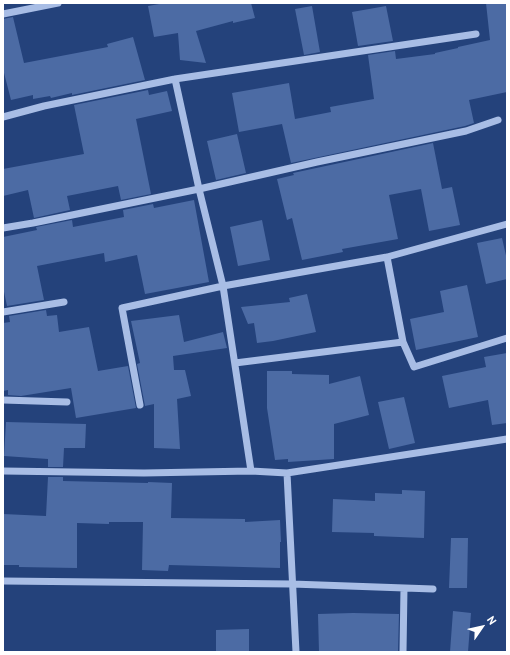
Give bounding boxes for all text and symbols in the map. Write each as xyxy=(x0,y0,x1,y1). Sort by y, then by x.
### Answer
north arrow xyxy=(462,607,502,647)
text: N xyxy=(484,613,500,627)

